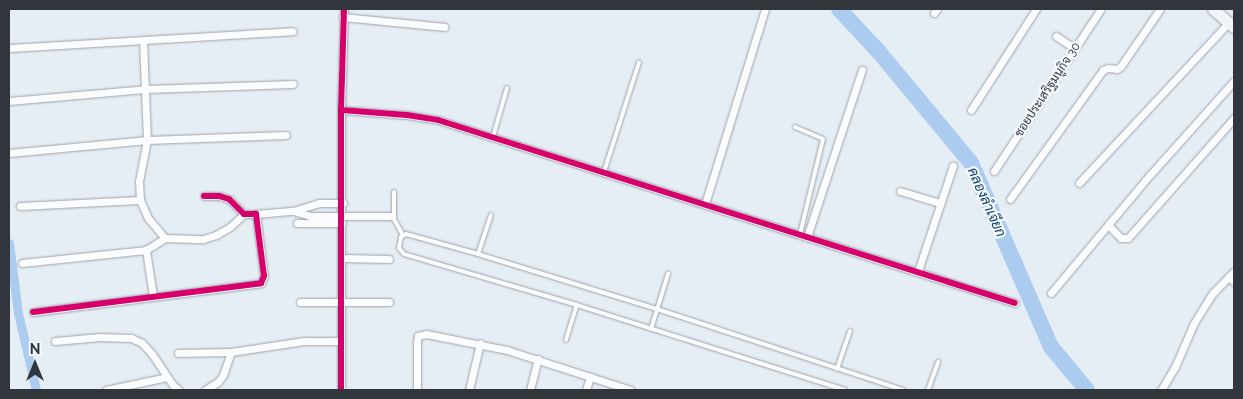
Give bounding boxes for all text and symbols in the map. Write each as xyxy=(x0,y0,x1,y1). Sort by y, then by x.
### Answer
street label: ซอยประเสริฐมนูกิจ 30 xyxy=(1012,40,1084,140)
water label: คลองลำเจียก xyxy=(964,165,1010,239)
north arrow xyxy=(10,339,60,389)
text: N xyxy=(30,341,40,357)

